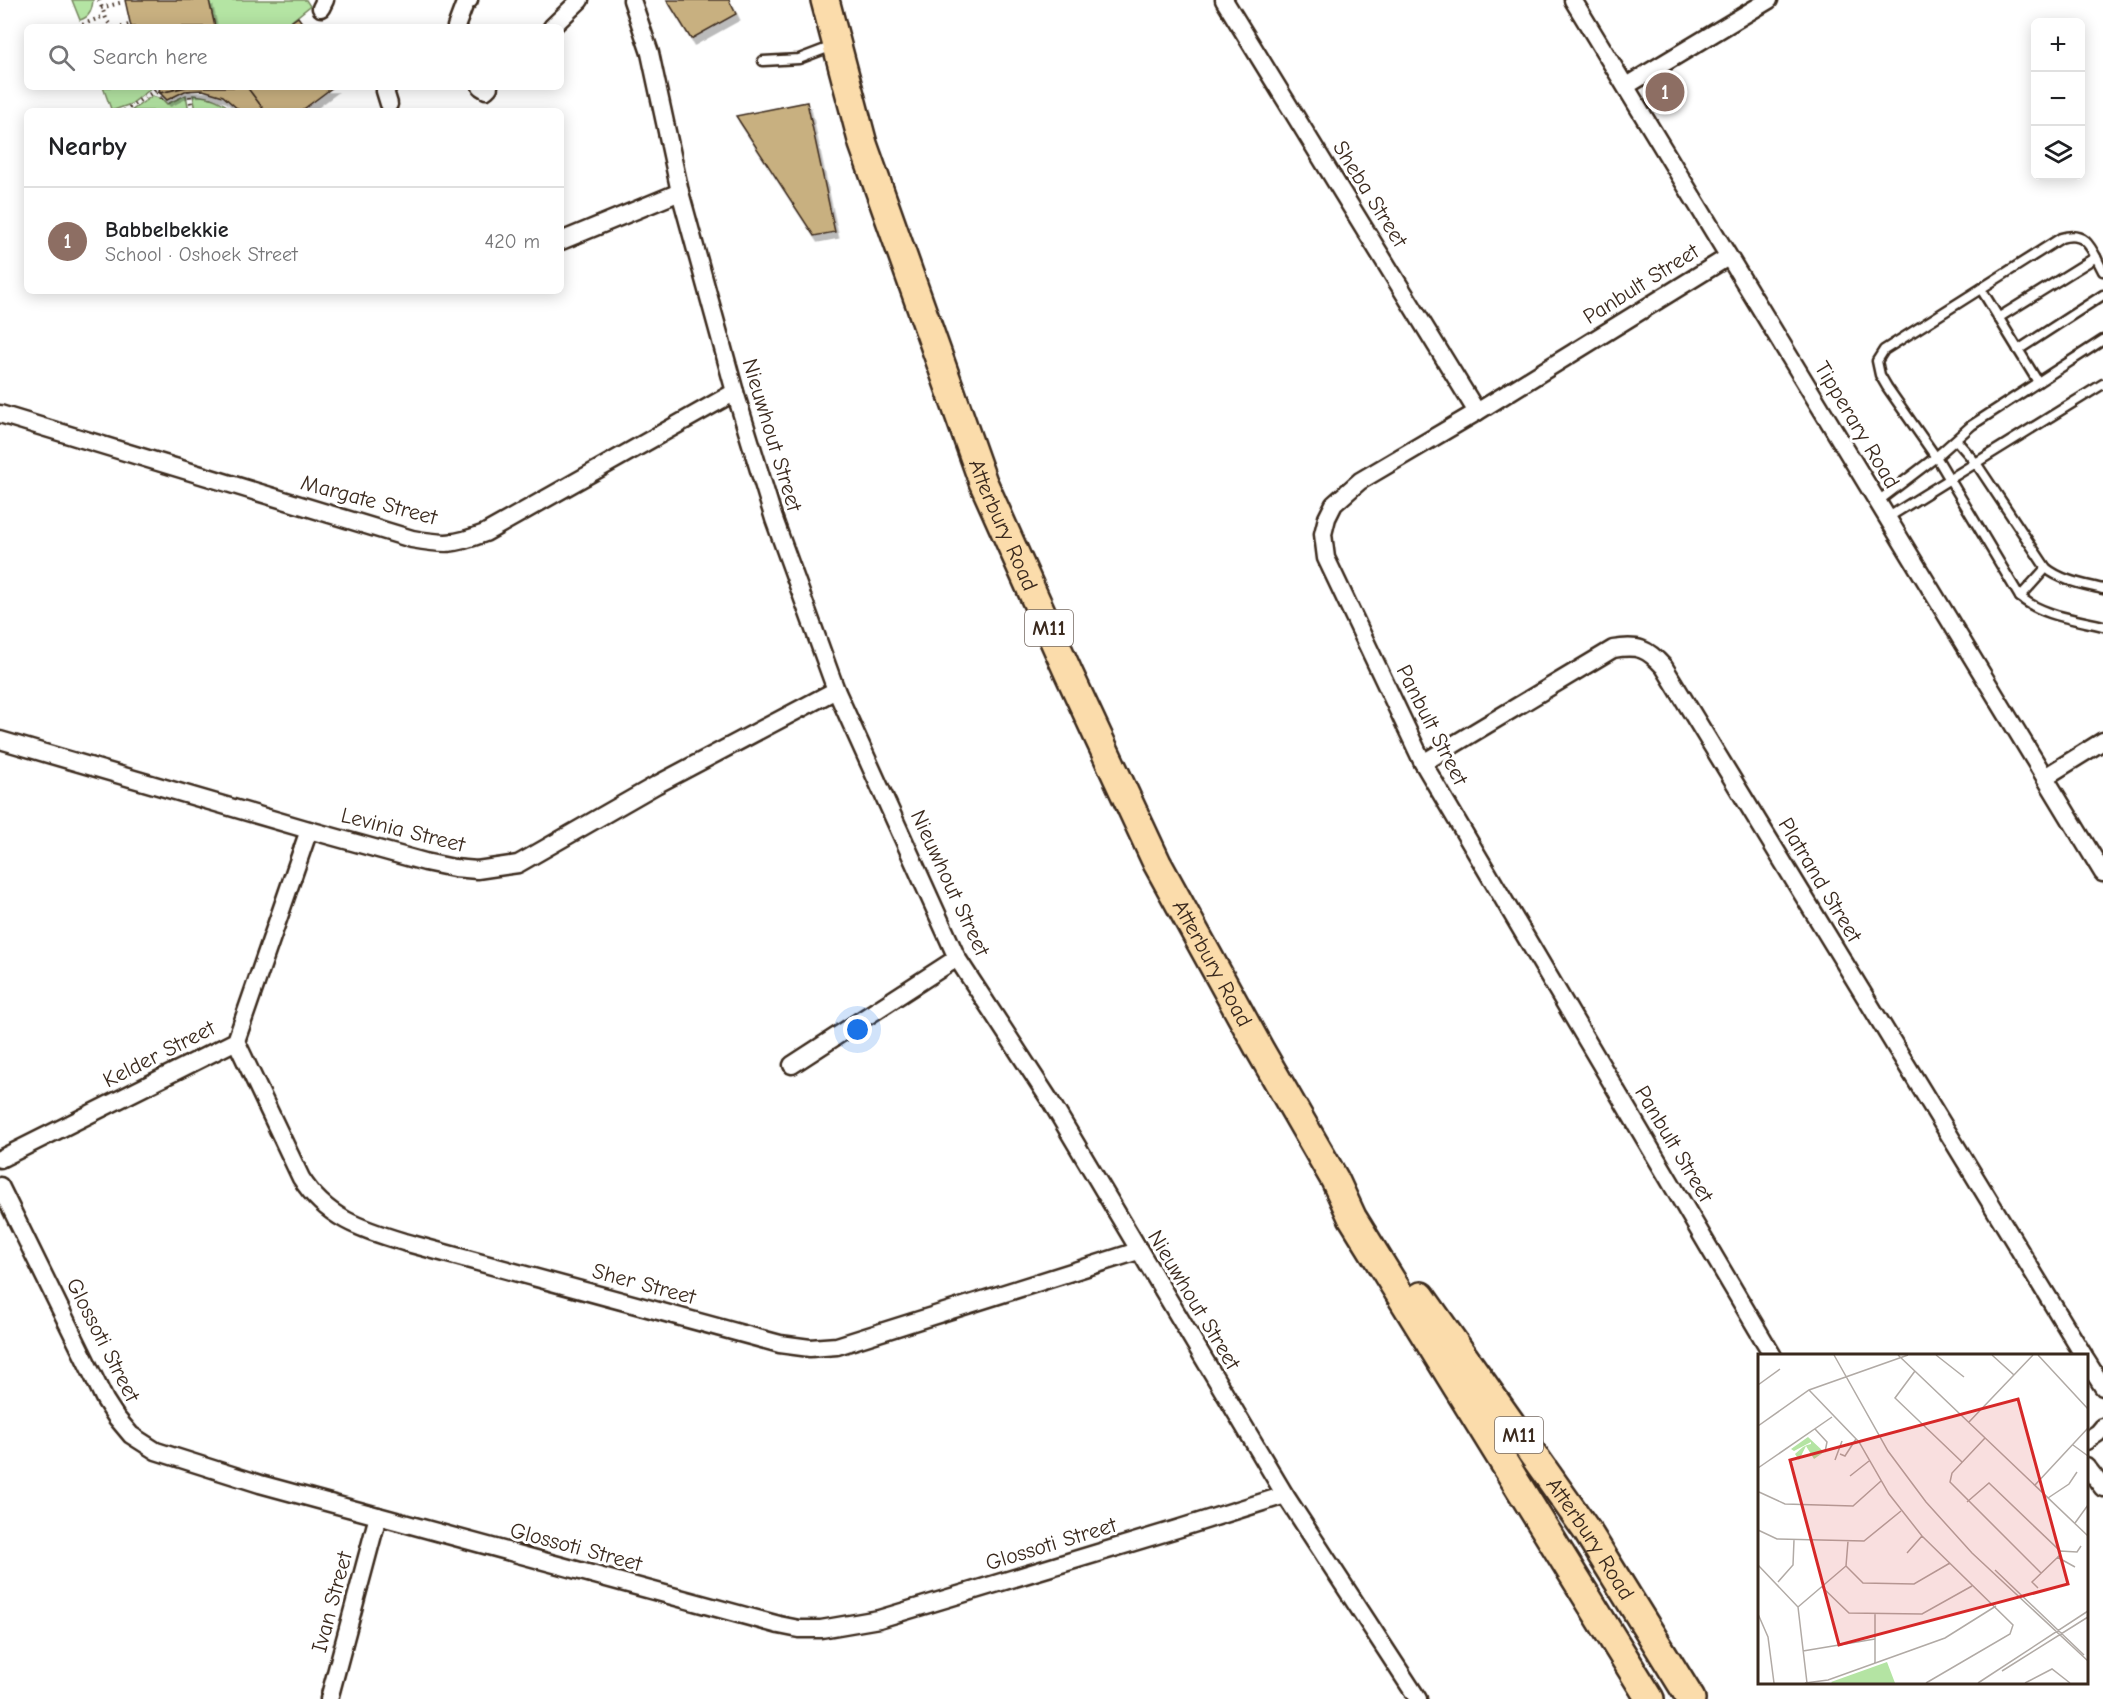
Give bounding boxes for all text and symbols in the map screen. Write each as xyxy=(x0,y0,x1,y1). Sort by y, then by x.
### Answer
map controls xyxy=(2031,18,2085,180)
button: + xyxy=(2031,18,2085,72)
search box xyxy=(24,24,564,90)
icon: search xyxy=(45,41,78,74)
text: Search here xyxy=(93,44,208,70)
pin: 1 xyxy=(1646,70,1684,115)
button: − xyxy=(2031,72,2085,126)
button: layers xyxy=(2031,126,2085,180)
text: Nearby xyxy=(48,132,127,162)
street label: Sheba Street xyxy=(1327,136,1413,253)
text: Babbelbekkie xyxy=(105,217,229,243)
text: 1 xyxy=(64,230,71,253)
text: 420 m xyxy=(484,230,540,253)
street label: Panbult Street xyxy=(1578,238,1704,330)
text: School · Oshoek Street xyxy=(105,243,298,266)
street label: Nieuwhout Street xyxy=(736,356,808,515)
street label: Tipperary Road xyxy=(1809,357,1905,493)
street label: Atterbury Road xyxy=(963,456,1043,595)
street label: Margate Street xyxy=(298,469,441,531)
road number: M11 xyxy=(1025,610,1073,646)
street label: Panbult Street xyxy=(1391,661,1474,790)
street label: Levinia Street xyxy=(338,802,468,858)
street label: Nieuwhout Street xyxy=(905,806,996,961)
street label: Platrand Street xyxy=(1773,813,1868,948)
street label: Atterbury Road xyxy=(1167,895,1258,1031)
street label: Kelder Street xyxy=(99,1014,220,1093)
your location xyxy=(843,1015,872,1044)
street label: Panbult Street xyxy=(1629,1081,1719,1208)
street label: Nieuwhout Street xyxy=(1142,1225,1246,1375)
street label: Sher Street xyxy=(589,1258,699,1310)
street label: Glossoti Street xyxy=(61,1274,146,1407)
inset map xyxy=(1758,1354,2088,1684)
road number: M11 xyxy=(1495,1417,1543,1453)
street label: Atterbury Road xyxy=(1540,1473,1640,1605)
street label: Glossoti Street xyxy=(982,1512,1120,1576)
street label: Glossoti Street xyxy=(507,1517,645,1577)
street label: Ivan Street xyxy=(306,1548,358,1655)

